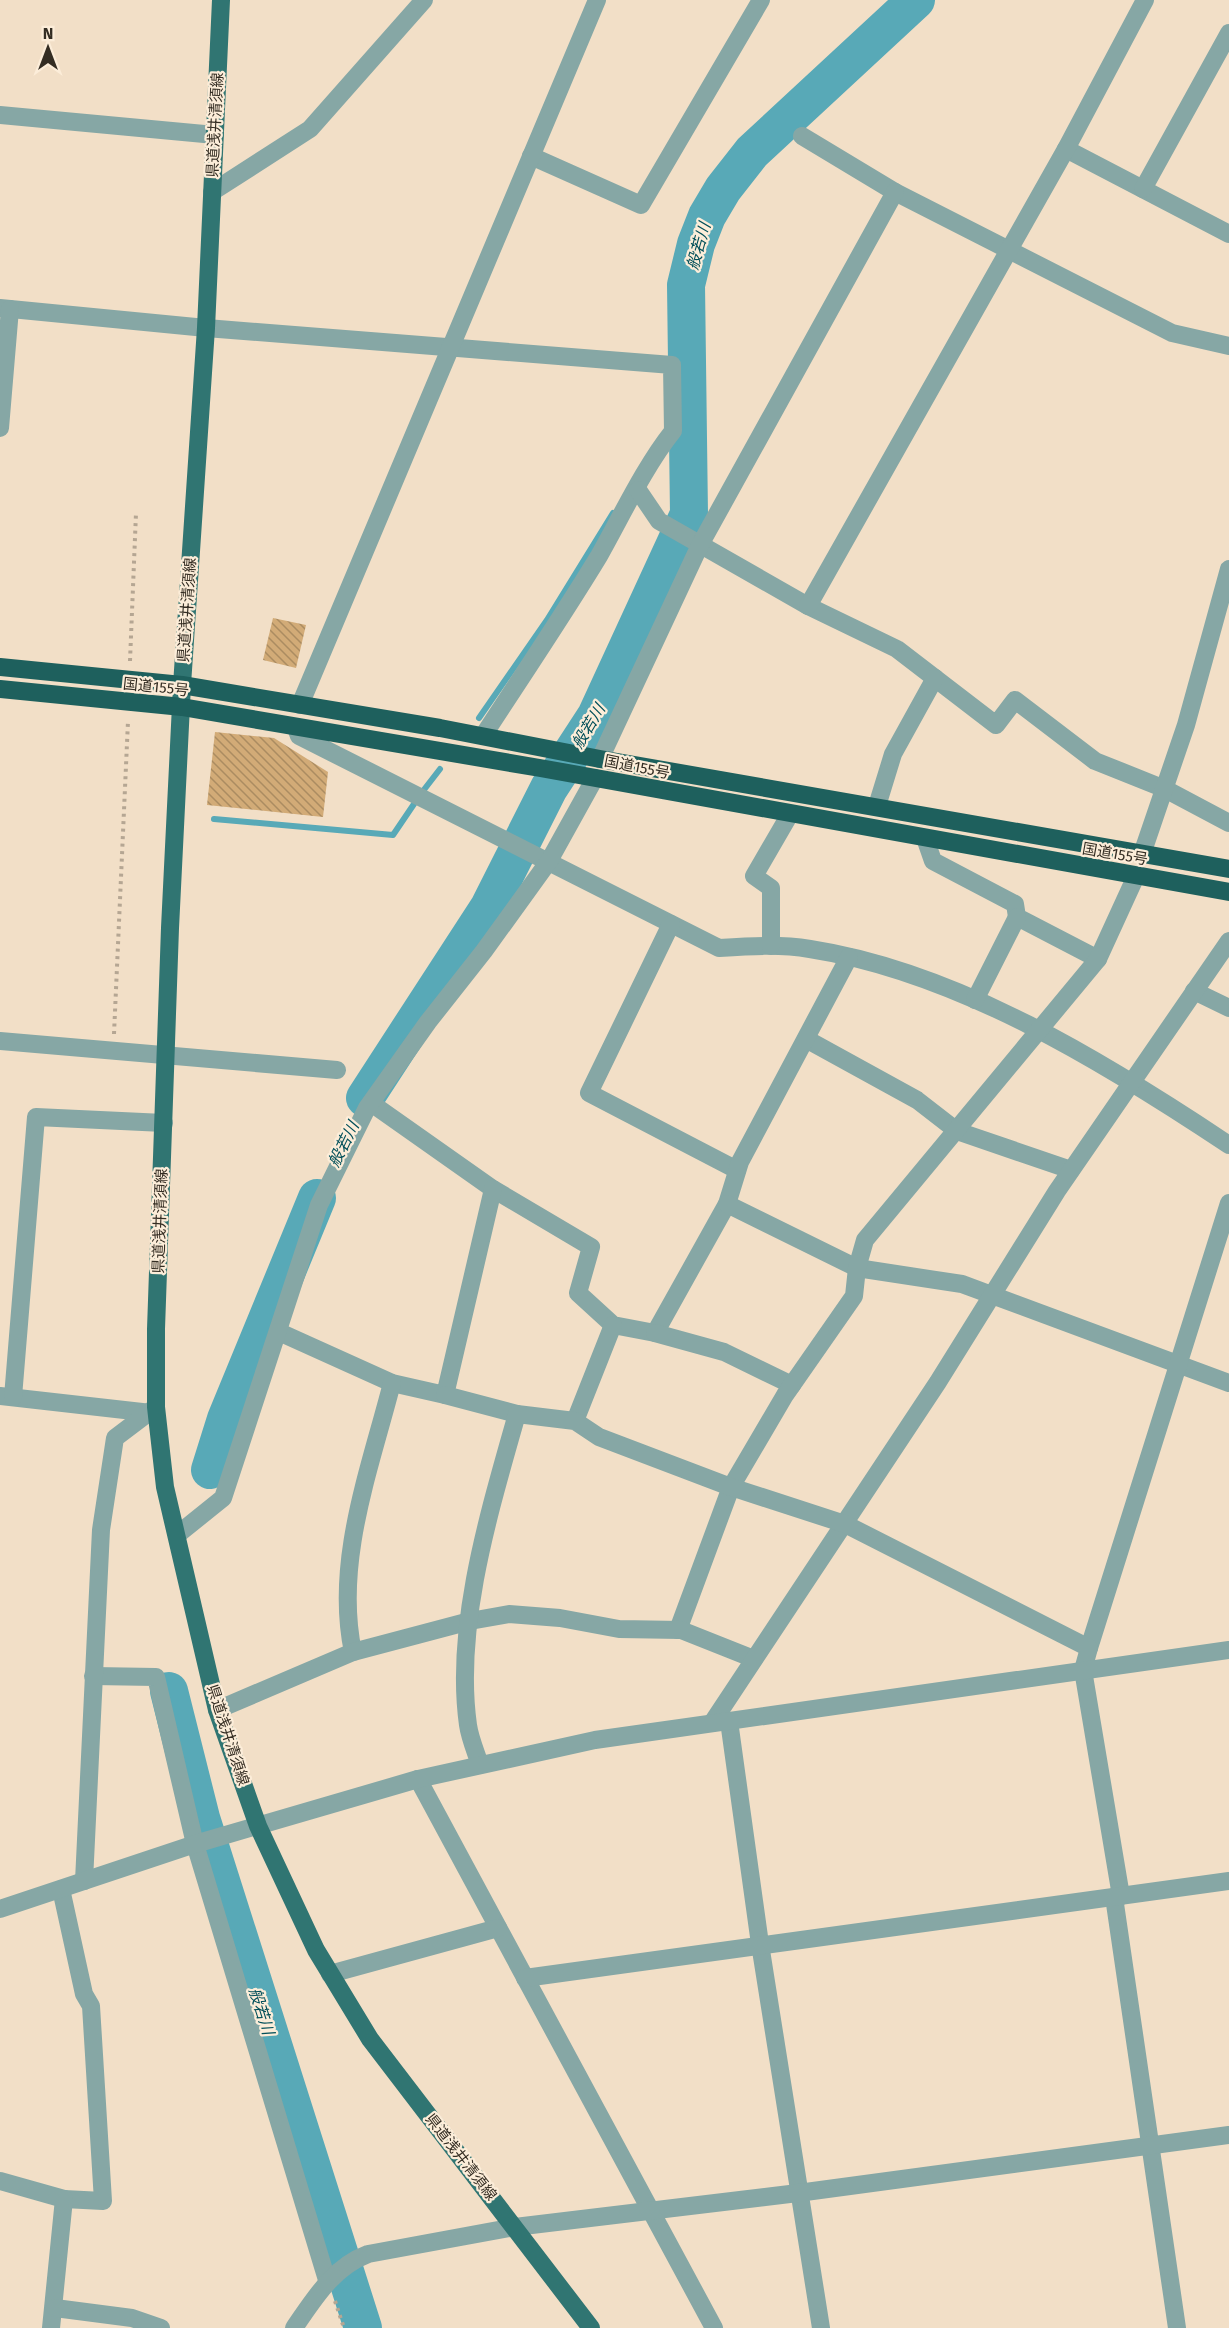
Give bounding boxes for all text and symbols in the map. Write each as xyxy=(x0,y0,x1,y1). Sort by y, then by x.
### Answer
north arrow xyxy=(18,18,78,78)
text: N xyxy=(43,24,53,43)
street label: 県道浅井清須線 xyxy=(203,72,227,178)
water label: 般若川 xyxy=(683,219,715,272)
street label: 県道浅井清須線 xyxy=(174,557,200,663)
street label: 国道155号 xyxy=(122,675,190,699)
water label: 般若川 xyxy=(568,699,610,752)
street label: 国道155号 xyxy=(603,752,671,782)
street label: 国道155号 xyxy=(1081,839,1149,869)
water label: 般若川 xyxy=(324,1117,363,1170)
street label: 県道浅井清須線 xyxy=(149,1168,171,1274)
street label: 県道浅井清須線 xyxy=(203,1682,253,1788)
water label: 般若川 xyxy=(245,1985,279,2039)
street label: 県道浅井清須線 xyxy=(422,2110,500,2204)

